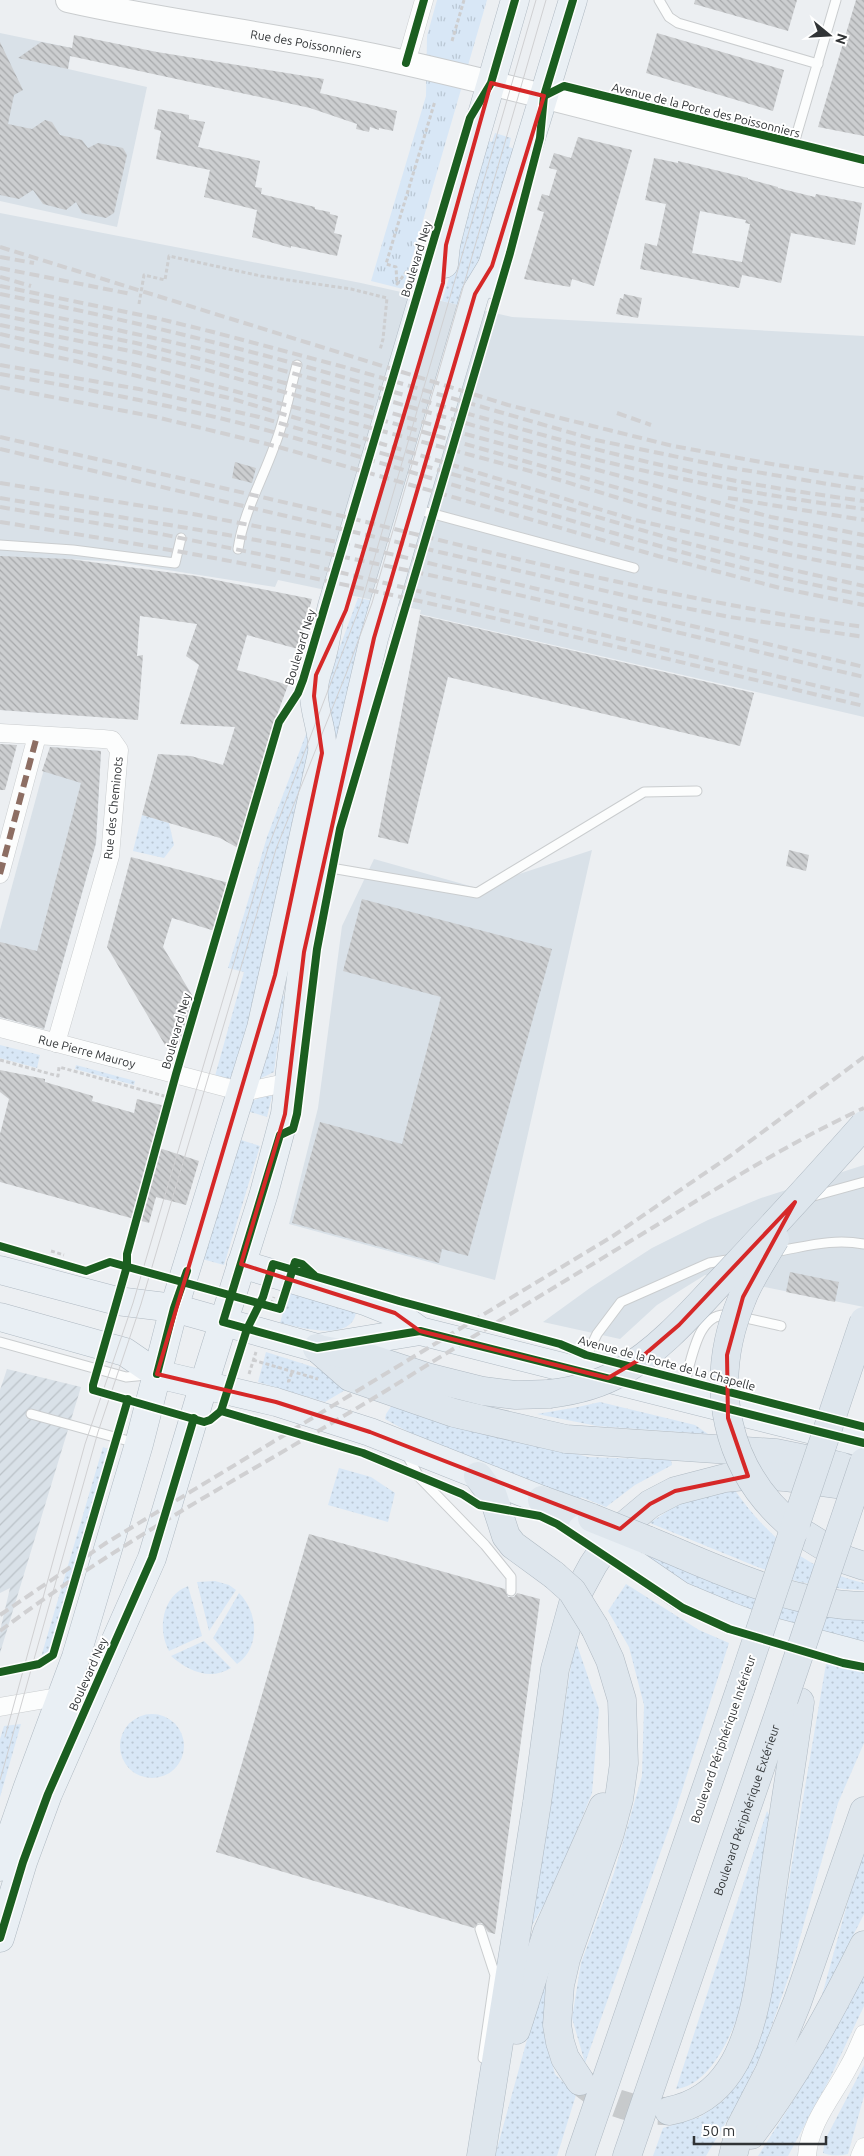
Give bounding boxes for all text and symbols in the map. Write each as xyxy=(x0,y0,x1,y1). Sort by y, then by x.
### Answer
north arrow xyxy=(804,10,854,60)
street label: Rue des Poissonniers xyxy=(250,27,363,60)
text: N xyxy=(832,32,851,46)
street label: Avenue de la Porte des Poissonniers xyxy=(611,80,801,140)
street label: Boulevard Ney xyxy=(398,219,434,298)
street label: Boulevard Ney xyxy=(282,607,318,686)
street label: Rue des Cheminots xyxy=(101,756,125,860)
street label: Boulevard Ney xyxy=(159,991,193,1071)
street label: Rue Pierre Mauroy xyxy=(37,1032,137,1070)
street label: Avenue de la Porte de La Chapelle xyxy=(577,1333,757,1393)
street label: Boulevard Ney xyxy=(66,1635,110,1713)
street label: Boulevard Périphérique Intérieur xyxy=(688,1653,758,1825)
street label: Boulevard Périphérique Extérieur xyxy=(711,1722,781,1897)
scale bar xyxy=(694,2114,826,2146)
text: 50 m xyxy=(702,2122,735,2139)

